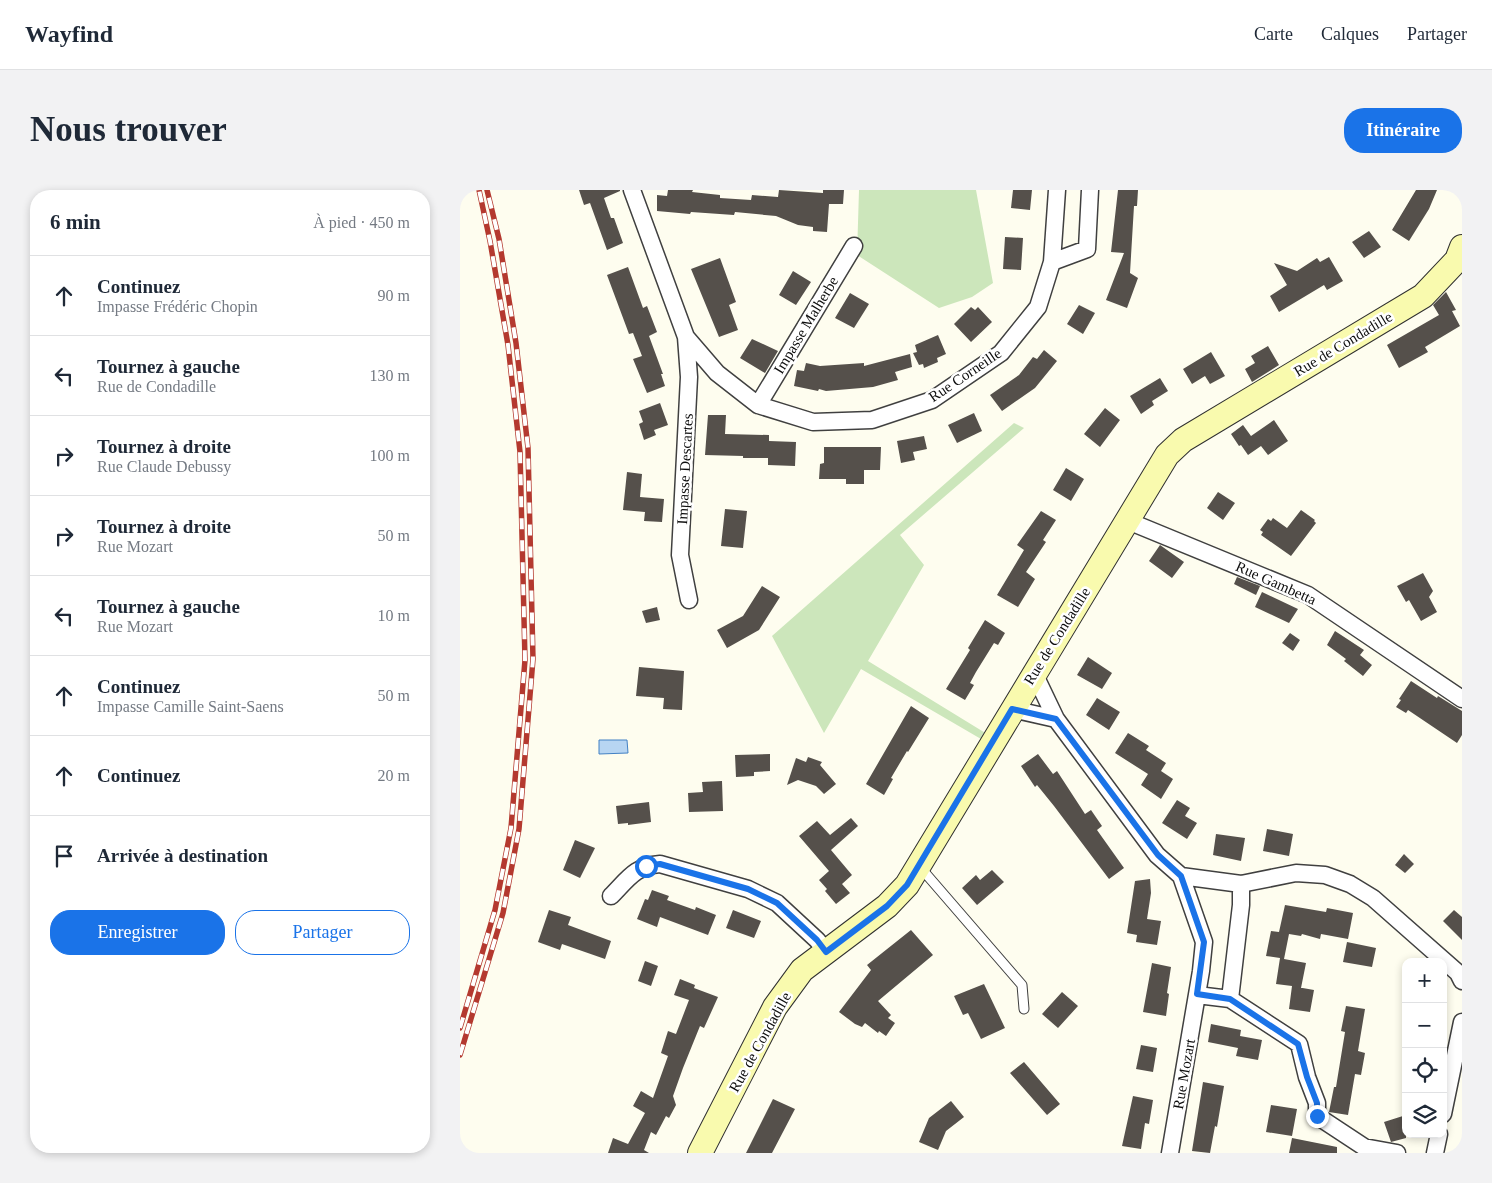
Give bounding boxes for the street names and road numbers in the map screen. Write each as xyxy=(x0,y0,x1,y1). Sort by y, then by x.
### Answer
street label: Impasse Malherbe xyxy=(771,273,841,376)
street label: Rue de Condadille xyxy=(1291,308,1395,380)
street label: Rue Corneille xyxy=(926,345,1004,405)
street label: Impasse Descartes xyxy=(674,413,696,525)
street label: Rue Gambetta xyxy=(1233,558,1319,608)
street label: Rue de Condadille xyxy=(1021,584,1094,688)
street label: Rue de Condadille xyxy=(726,989,794,1095)
street label: Rue Mozart xyxy=(1170,1037,1198,1110)

